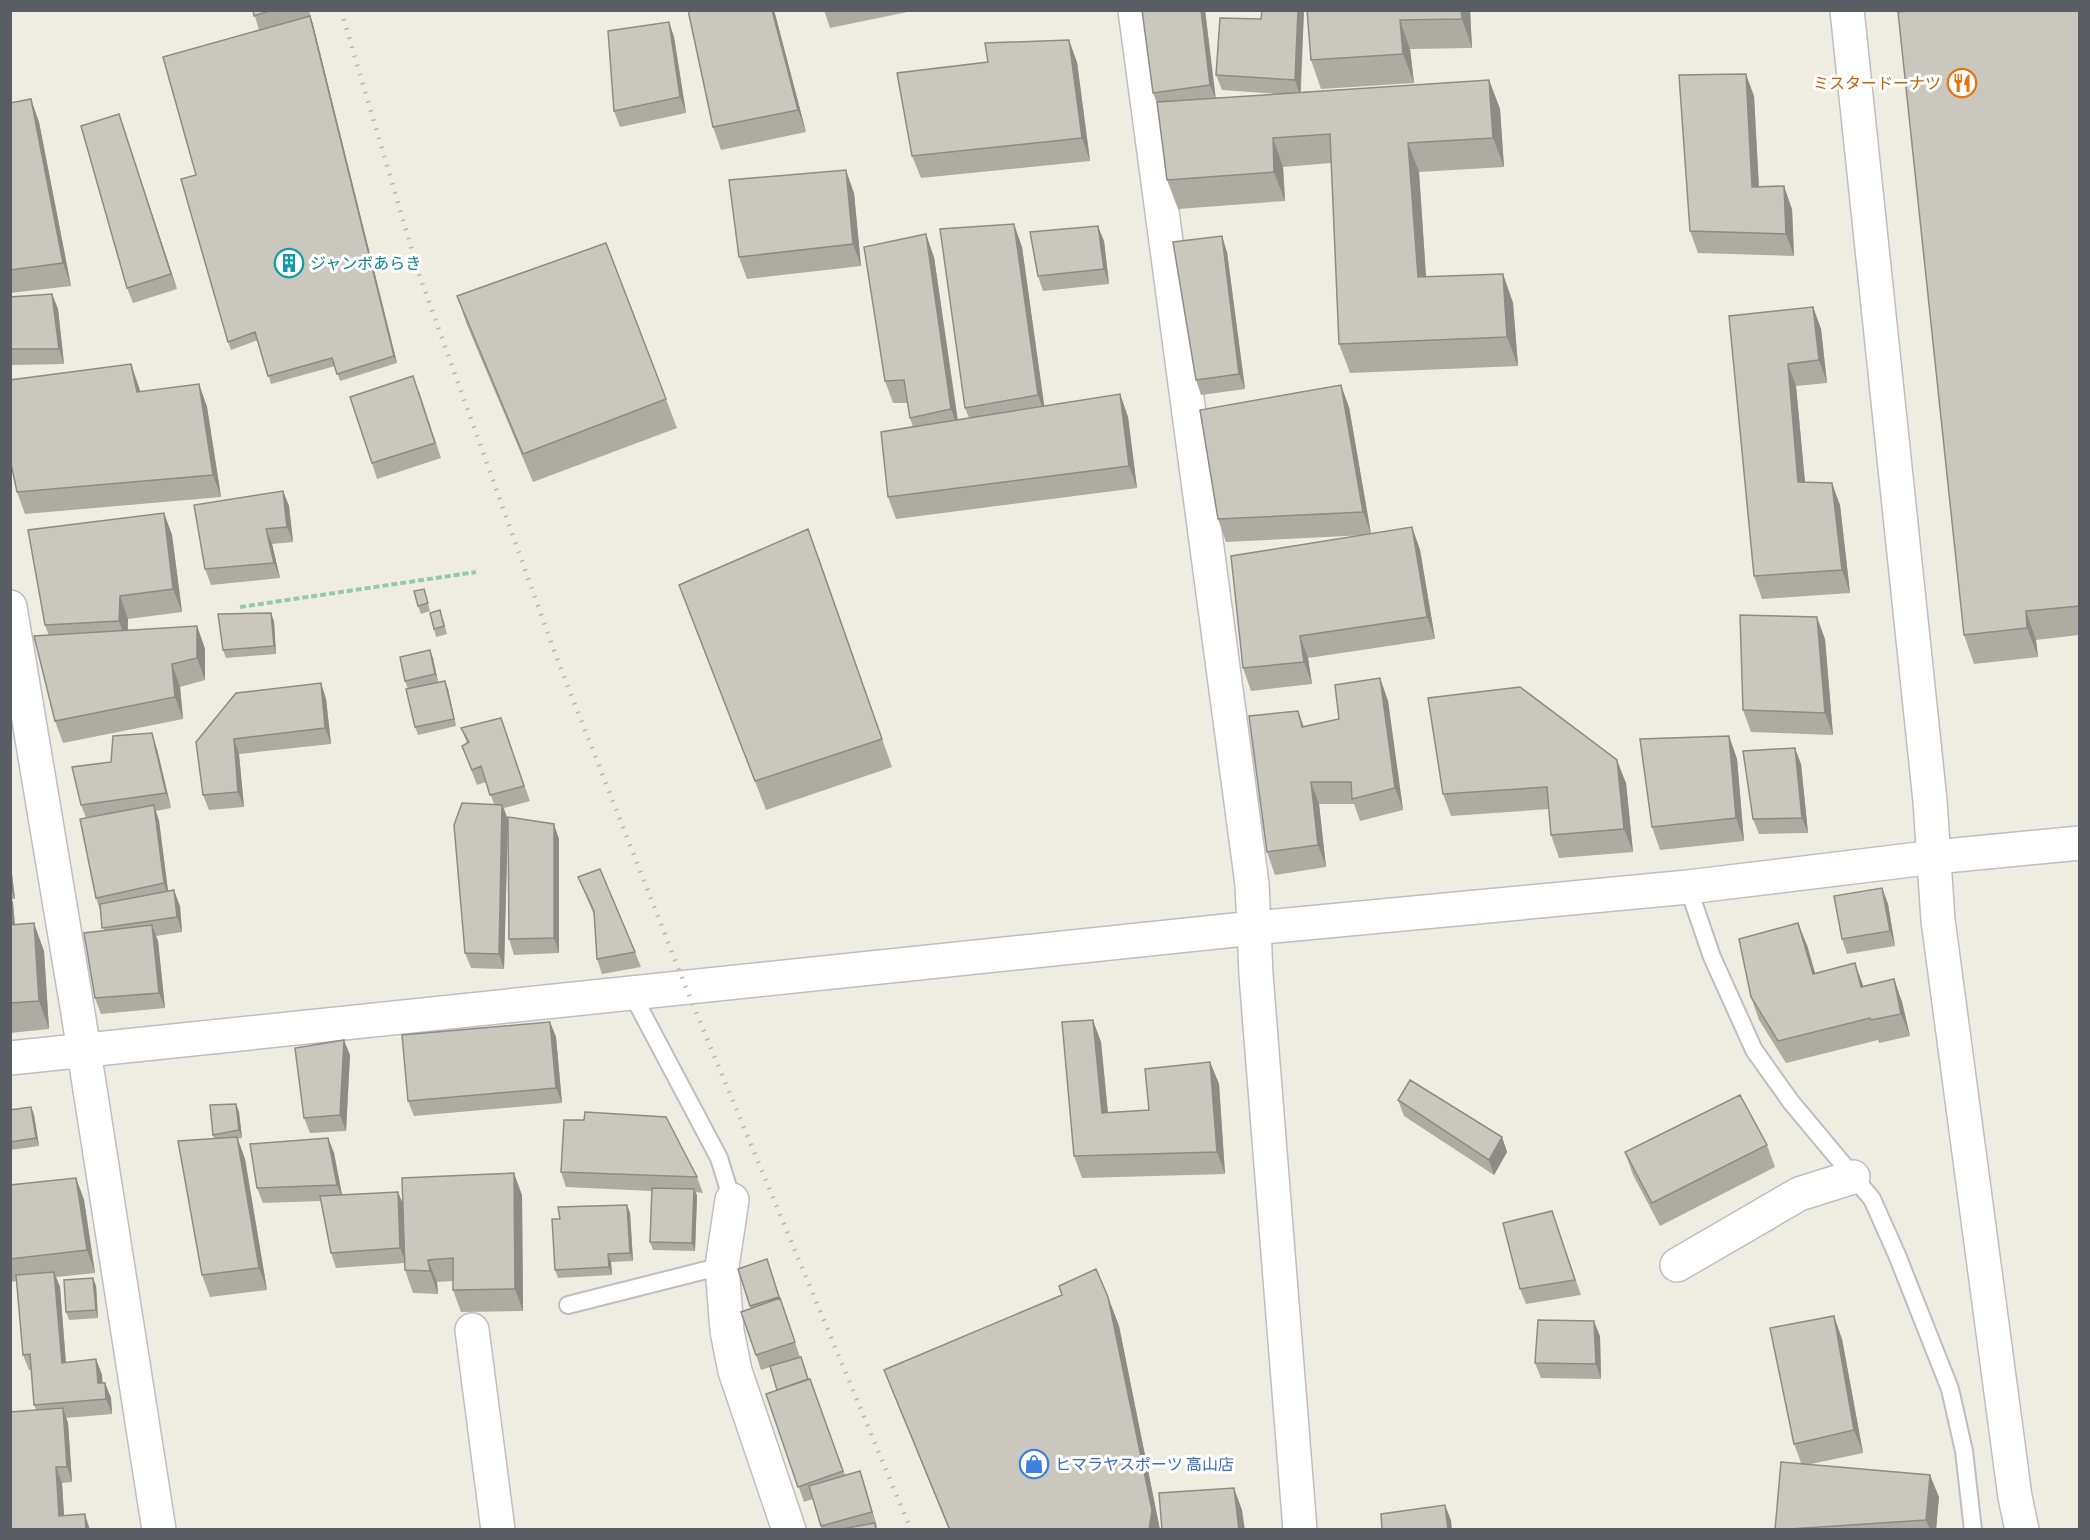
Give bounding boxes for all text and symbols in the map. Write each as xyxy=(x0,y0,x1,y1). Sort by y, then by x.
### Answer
restaurant icon: ミスタードーナツ xyxy=(1946,67,1978,99)
place label: ミスタードーナツ xyxy=(1813,72,1941,94)
building icon: ジャンボあらき xyxy=(273,247,305,279)
place label: ジャンボあらき xyxy=(310,252,421,274)
shop icon: ヒマラヤスポーツ 高山店 xyxy=(1018,1448,1050,1480)
place label: ヒマラヤスポーツ 高山店 xyxy=(1055,1453,1234,1475)

